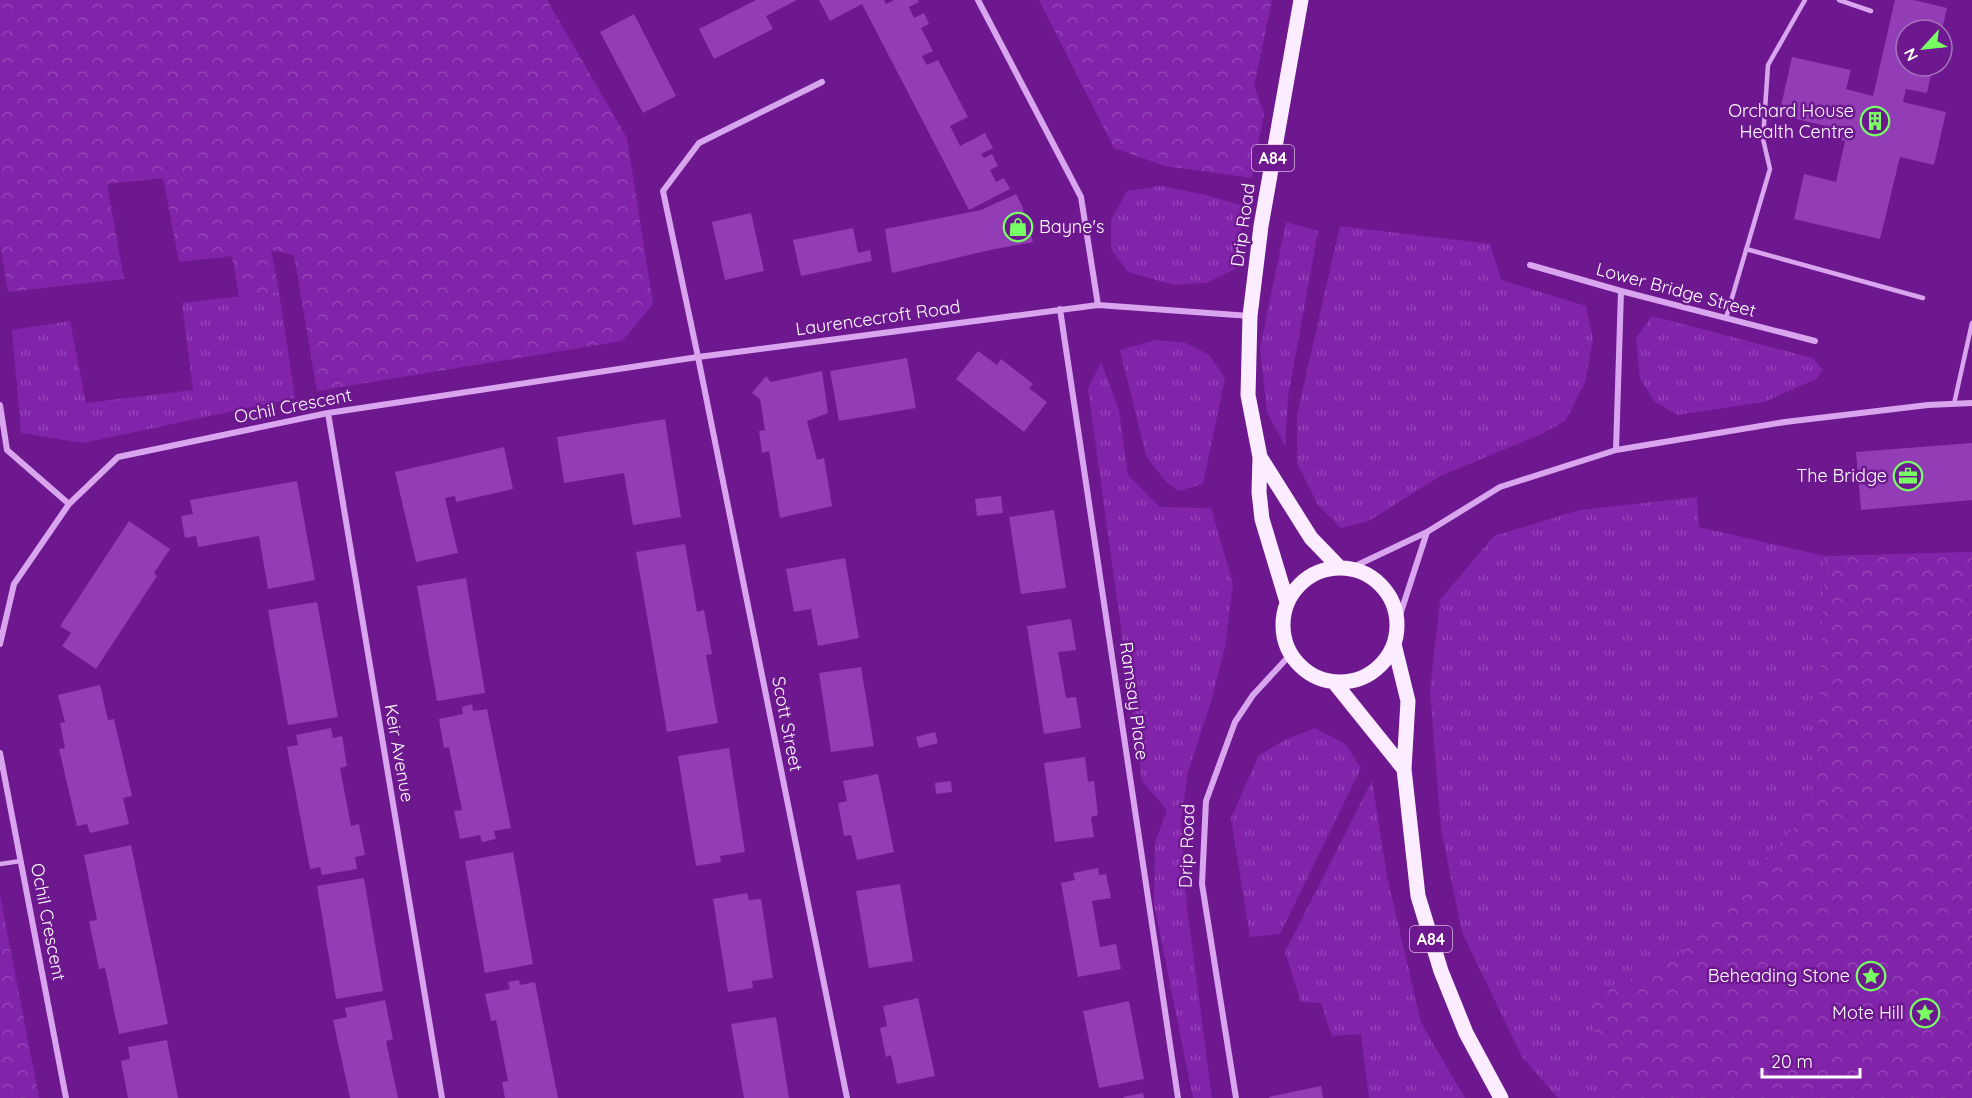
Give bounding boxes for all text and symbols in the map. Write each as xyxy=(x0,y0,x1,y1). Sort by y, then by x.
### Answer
north arrow xyxy=(1894,18,1954,78)
text: N xyxy=(1899,45,1922,65)
place label: Orchard House Health Centre xyxy=(1728,99,1854,143)
building icon: Orchard House Health Centre xyxy=(1859,105,1891,137)
road number: A84 xyxy=(1252,145,1294,171)
street label: Drip Road xyxy=(1225,182,1260,268)
shop icon: Bayne's xyxy=(1002,211,1034,243)
place label: Bayne's xyxy=(1039,215,1104,238)
street label: Lower Bridge Street xyxy=(1594,257,1759,322)
street label: Laurencecroft Road xyxy=(794,295,962,340)
street label: Ochil Crescent xyxy=(232,383,354,428)
office icon: The Bridge xyxy=(1892,460,1924,492)
place label: The Bridge xyxy=(1796,464,1887,487)
street label: Ramsay Place xyxy=(1115,640,1154,762)
street label: Scott Street xyxy=(767,674,808,774)
street label: Keir Avenue xyxy=(380,702,419,804)
street label: Drip Road xyxy=(1174,803,1199,888)
street label: Ochil Crescent xyxy=(26,861,71,983)
road number: A84 xyxy=(1410,926,1452,952)
place icon: Beheading Stone xyxy=(1855,960,1887,992)
place label: Beheading Stone xyxy=(1708,964,1850,987)
place icon: Mote Hill xyxy=(1909,997,1941,1029)
place label: Mote Hill xyxy=(1832,1001,1904,1024)
scale bar xyxy=(1762,1041,1860,1079)
text: 20 m xyxy=(1771,1050,1813,1073)

